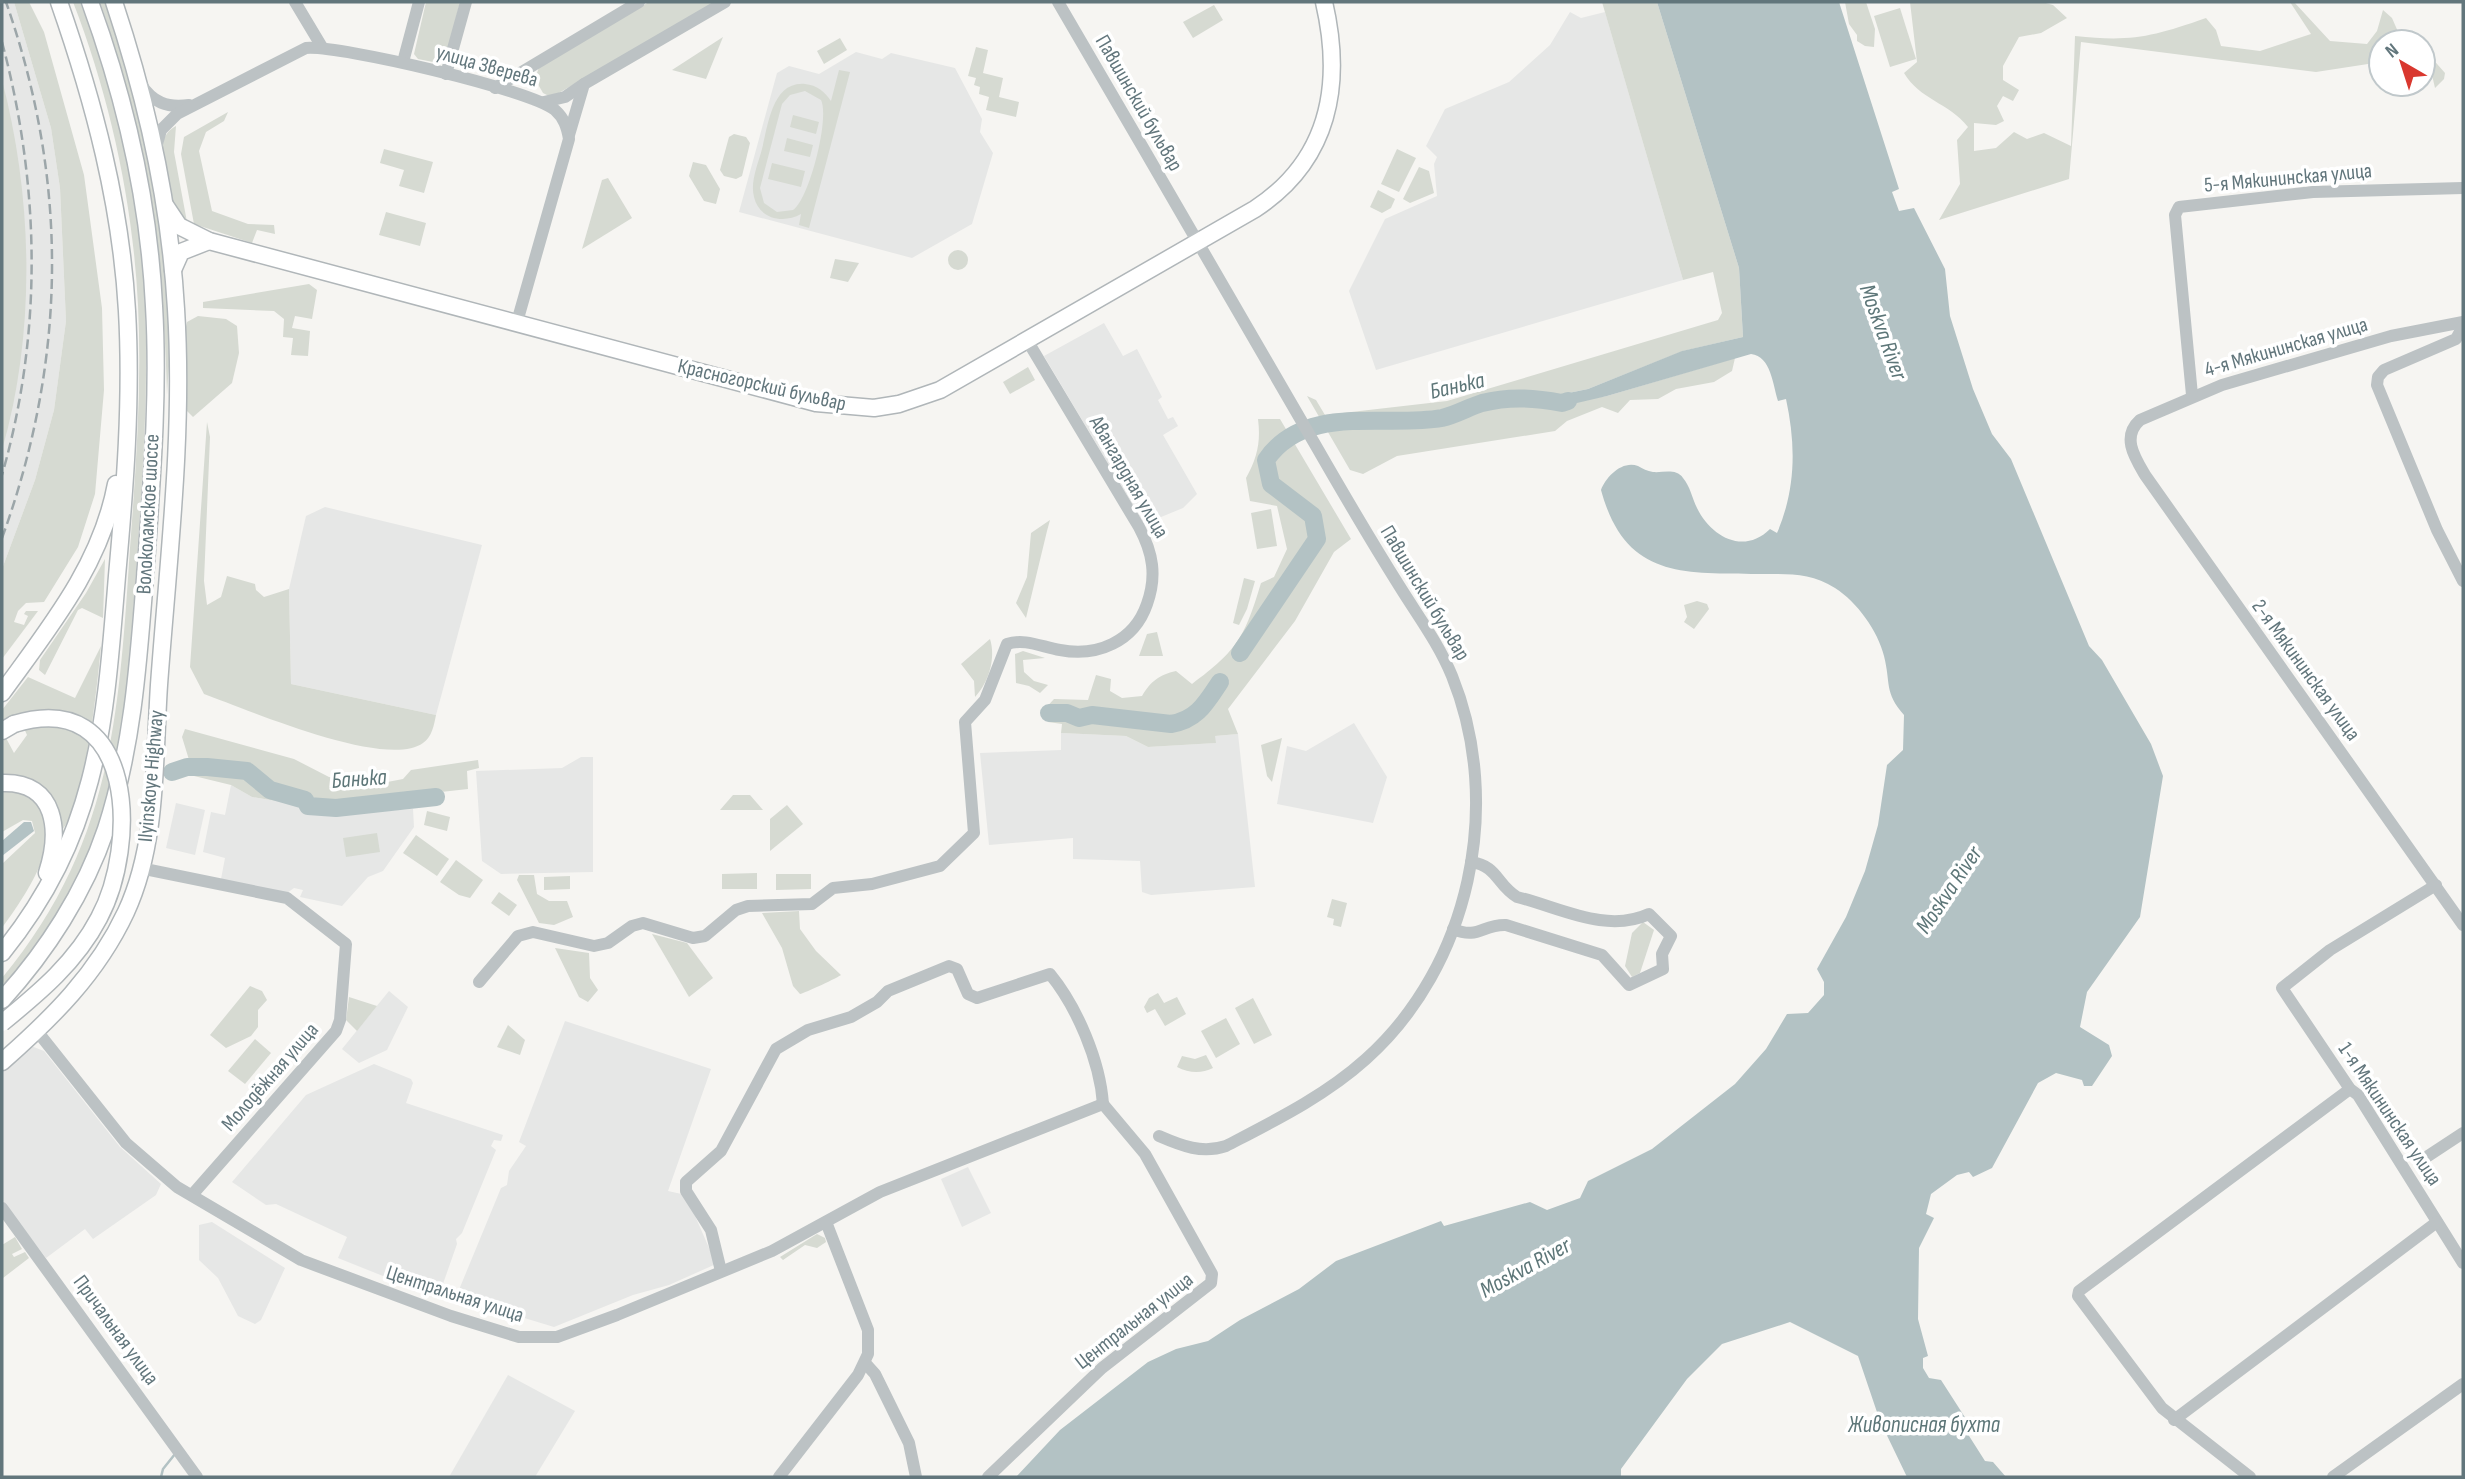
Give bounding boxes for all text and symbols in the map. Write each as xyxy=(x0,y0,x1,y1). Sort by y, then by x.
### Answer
north arrow xyxy=(2367,28,2437,98)
street label: Павшинский бульвар xyxy=(1090,30,1188,176)
text: N xyxy=(2381,39,2403,63)
street label: улица Зверева xyxy=(433,40,541,92)
street label: 5-я Мякининская улица xyxy=(2203,158,2373,198)
water label: Moskva River xyxy=(1853,281,1914,385)
street label: 4-я Мякининская улица xyxy=(2201,312,2371,382)
street label: Красногорский бульвар xyxy=(675,353,849,417)
water label: Банька xyxy=(1427,366,1488,406)
street label: Авангардная улица xyxy=(1083,411,1174,543)
street label: Волоколамское шоссе xyxy=(131,433,165,595)
street label: Павшинский бульвар xyxy=(1375,521,1475,665)
street label: 2-я Мякининская улица xyxy=(2246,594,2366,746)
street label: Ilyinskoye Highway xyxy=(133,709,169,843)
water label: Банька xyxy=(330,763,388,795)
water label: Moskva River xyxy=(1910,840,1989,939)
street label: Молодёжная улица xyxy=(216,1018,324,1136)
street label: 1-я Мякининская улица xyxy=(2333,1038,2447,1190)
water label: Moskva River xyxy=(1475,1231,1577,1304)
street label: Центральная улица xyxy=(383,1260,527,1328)
street label: Центральная улица xyxy=(1070,1267,1198,1375)
street label: Причальная улица xyxy=(68,1270,164,1390)
water label: Живописная бухта xyxy=(1847,1411,2001,1439)

